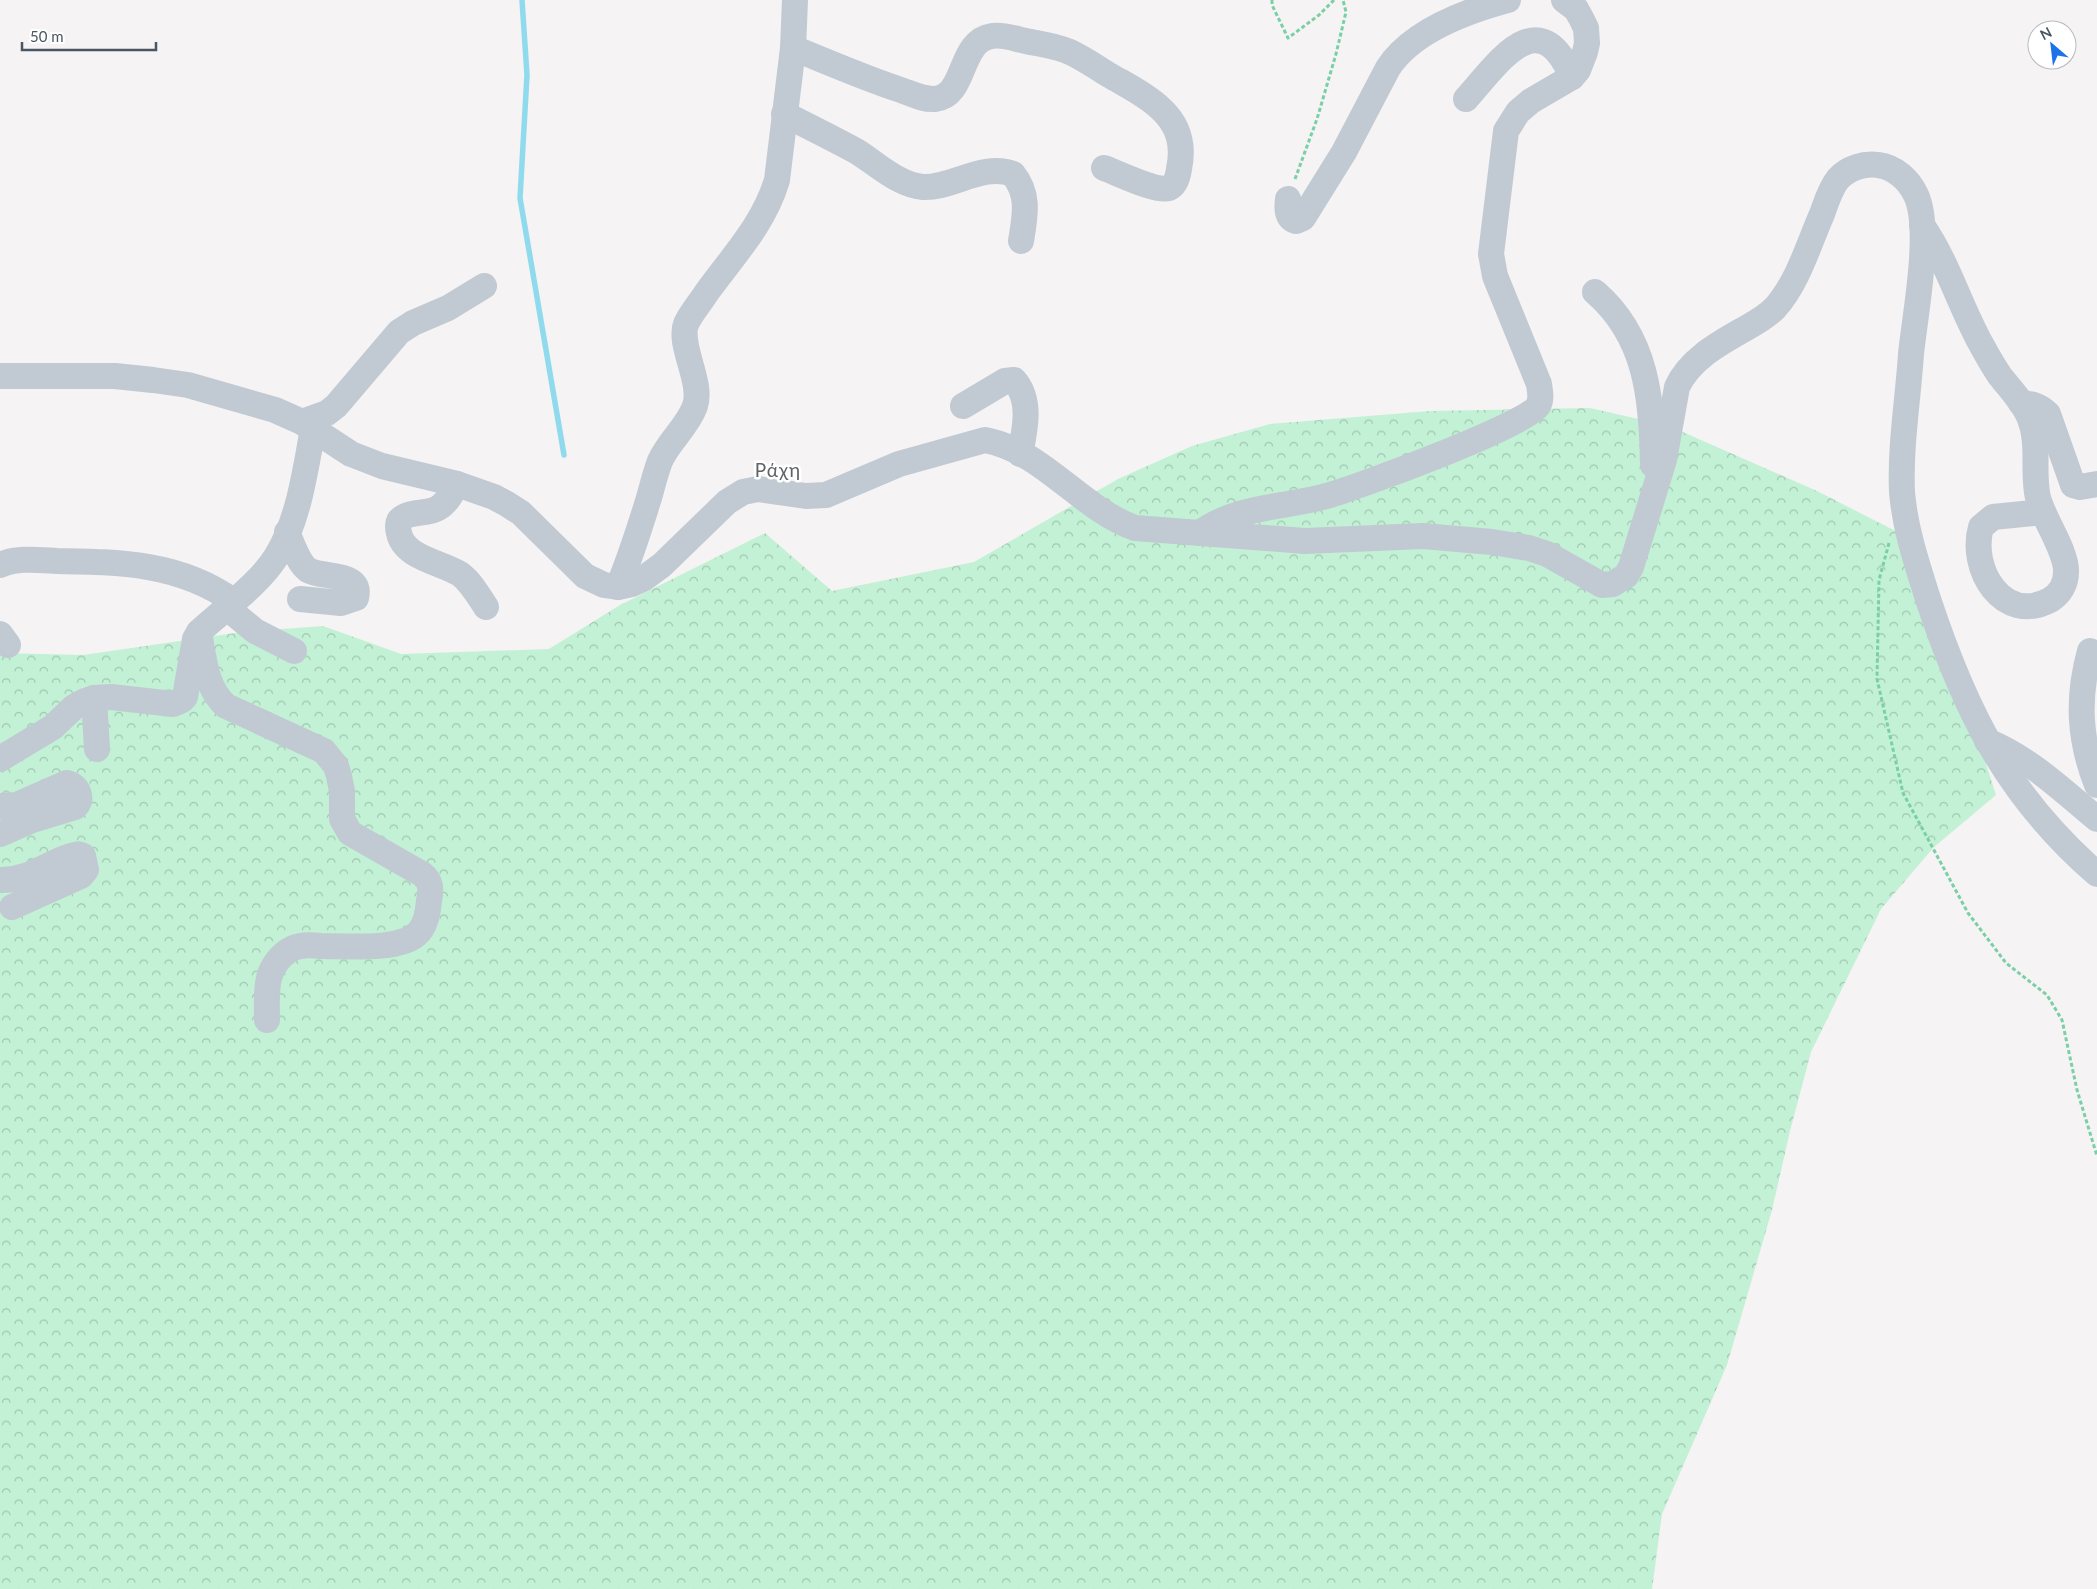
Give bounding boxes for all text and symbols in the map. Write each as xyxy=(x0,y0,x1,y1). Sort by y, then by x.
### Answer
scale bar xyxy=(22,20,156,52)
north arrow xyxy=(2027,20,2077,70)
text: N xyxy=(2037,23,2054,43)
text: 50 m xyxy=(30,27,64,45)
district label: Ράχη xyxy=(755,458,801,481)

